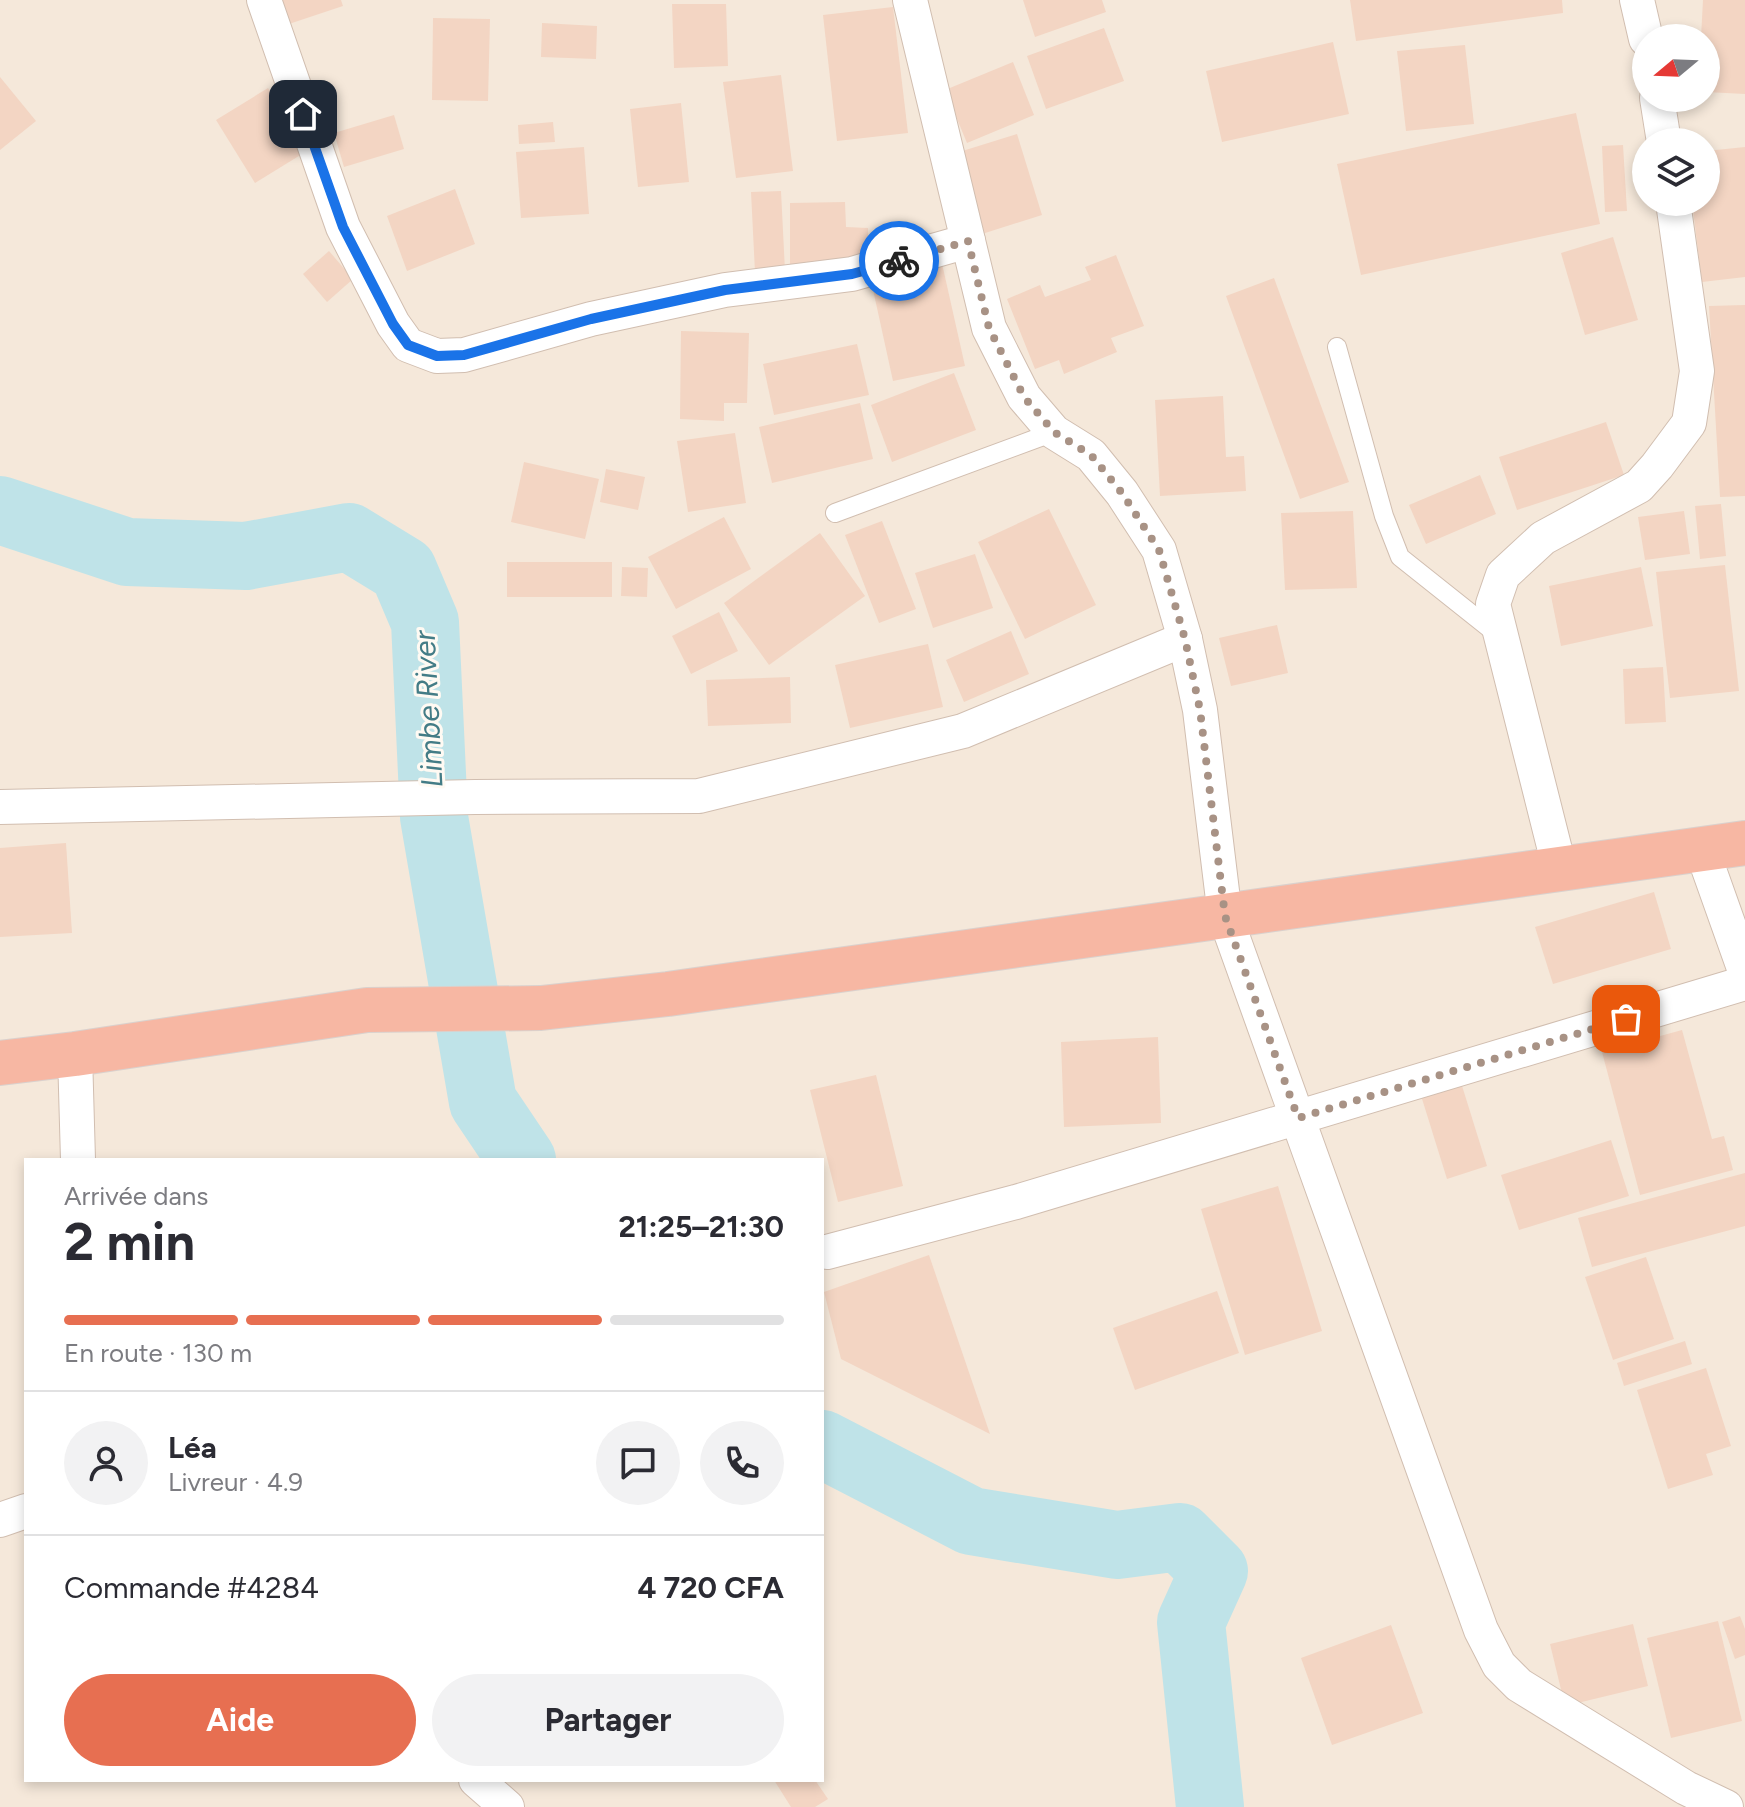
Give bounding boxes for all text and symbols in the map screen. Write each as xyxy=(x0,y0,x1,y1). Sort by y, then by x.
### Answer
north arrow xyxy=(1632,24,1720,112)
map controls xyxy=(1632,24,1720,216)
pin xyxy=(269,80,337,148)
icon: home xyxy=(281,92,325,136)
button: layers xyxy=(1632,128,1720,216)
courier xyxy=(859,221,939,301)
icon: bike xyxy=(877,239,921,283)
water label: Limbe River xyxy=(405,628,451,788)
pin xyxy=(1592,985,1660,1053)
icon: bag xyxy=(1604,997,1648,1041)
text: Arrivée dans xyxy=(64,1180,208,1212)
text: 21:25–21:30 xyxy=(618,1208,784,1245)
text: 2 min xyxy=(64,1211,195,1273)
text: En route · 130 m xyxy=(64,1337,252,1369)
button: person xyxy=(64,1421,148,1505)
button: chat xyxy=(596,1421,680,1505)
button: phone xyxy=(700,1421,784,1505)
text: Léa xyxy=(168,1429,217,1466)
text: Livreur · 4.9 xyxy=(168,1466,303,1498)
text: Commande #4284 xyxy=(64,1569,319,1606)
text: 4 720 CFA xyxy=(637,1569,784,1606)
button: Aide xyxy=(64,1674,416,1766)
button: Partager xyxy=(432,1674,784,1766)

